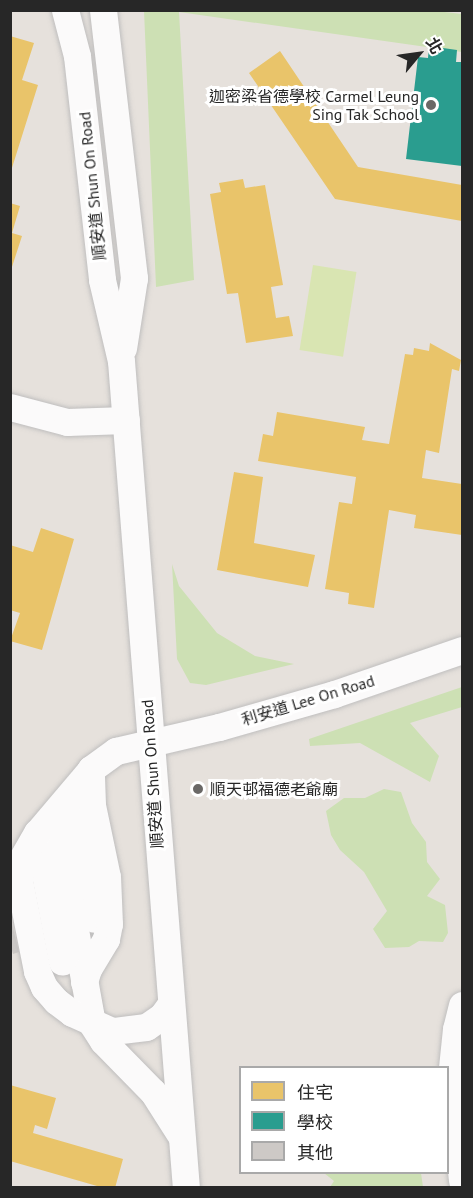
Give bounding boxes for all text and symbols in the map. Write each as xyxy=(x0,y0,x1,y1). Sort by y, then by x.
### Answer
north arrow xyxy=(389,24,449,84)
text: 北 xyxy=(422,33,447,57)
place label: 迦密梁省德學校 Carmel Leung Sing Tak School xyxy=(209,86,419,124)
marker: 迦密梁省德學校 Carmel Leung Sing Tak School xyxy=(424,98,438,112)
street label: 順安道 Shun On Road xyxy=(75,111,109,261)
street label: 利安道 Lee On Road xyxy=(239,671,377,729)
street label: 順安道 Shun On Road xyxy=(137,699,167,849)
place label: 順天邨福德老爺廟 xyxy=(210,779,338,799)
marker: 順天邨福德老爺廟 xyxy=(191,782,205,796)
legend xyxy=(239,1066,449,1174)
text: 住宅 xyxy=(297,1081,333,1104)
text: 學校 xyxy=(297,1111,333,1134)
text: 其他 xyxy=(297,1141,333,1164)

